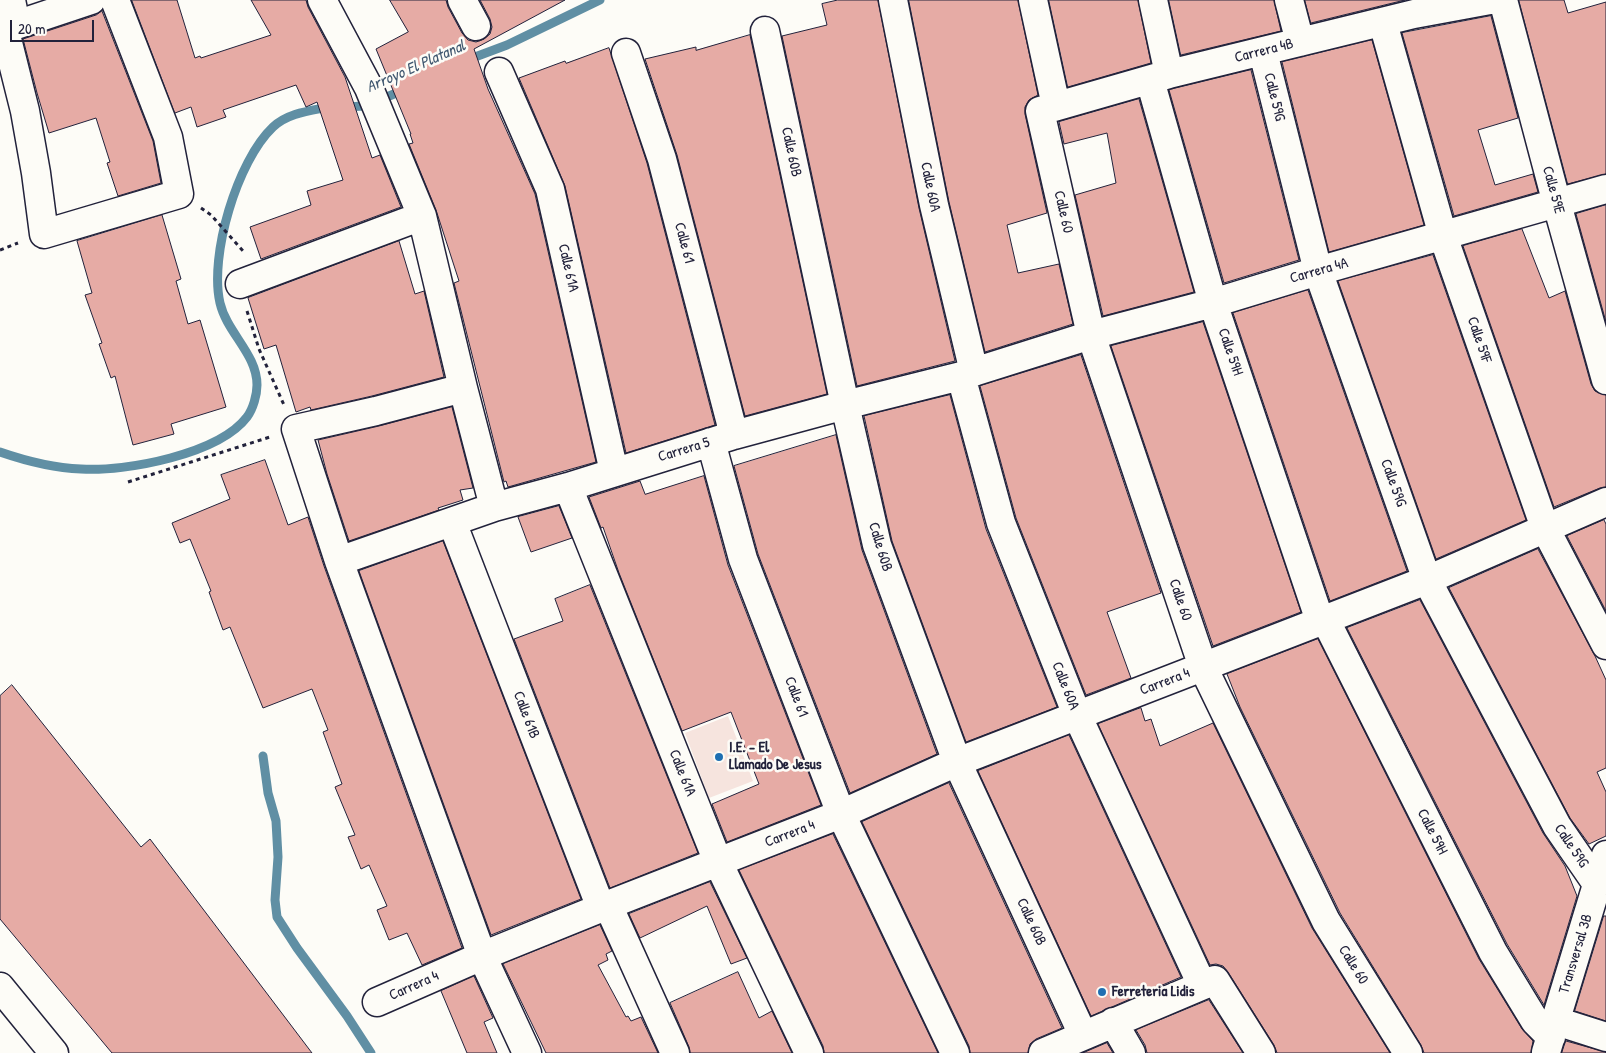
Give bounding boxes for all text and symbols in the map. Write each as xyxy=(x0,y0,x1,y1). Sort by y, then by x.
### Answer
scale bar xyxy=(12,10,96,42)
text: 20 m xyxy=(18,18,45,39)
street label: Carrera 4B xyxy=(1233,35,1295,67)
water label: Arroyo El Platanal xyxy=(364,37,468,97)
street label: Calle 59G xyxy=(1259,71,1289,123)
street label: Calle 60B xyxy=(777,126,805,178)
street label: Calle 60A xyxy=(916,161,944,213)
street label: Calle 59E xyxy=(1538,164,1568,216)
street label: Calle 60 xyxy=(1049,189,1077,235)
street label: Calle 61 xyxy=(670,221,698,265)
street label: Calle 61A xyxy=(554,242,582,294)
street label: Carrera 4A xyxy=(1288,254,1350,288)
street label: Calle 59F xyxy=(1463,315,1495,365)
street label: Calle 59H xyxy=(1214,326,1246,378)
street label: Carrera 5 xyxy=(656,434,712,466)
street label: Calle 59G xyxy=(1376,457,1410,509)
street label: Calle 60B xyxy=(864,520,896,574)
street label: Calle 60 xyxy=(1165,577,1195,623)
street label: Calle 60A xyxy=(1047,659,1083,713)
street label: Carrera 4 xyxy=(1137,664,1193,700)
street label: Calle 61 xyxy=(780,674,812,720)
street label: Calle 61B xyxy=(509,689,543,741)
place label: I.E. - El Llamado De Jesus xyxy=(729,739,821,774)
street label: Calle 61A xyxy=(665,747,699,799)
marker: I.E. - El Llamado De Jesus xyxy=(713,751,725,763)
street label: Calle 59H xyxy=(1413,806,1451,858)
street label: Carrera 4 xyxy=(762,816,818,852)
street label: Calle 59G xyxy=(1550,821,1592,871)
street label: Calle 60B xyxy=(1012,895,1050,949)
street label: Transversal 3B xyxy=(1555,912,1597,996)
street label: Calle 60 xyxy=(1334,942,1372,988)
street label: Carrera 4 xyxy=(386,967,442,1005)
place label: Ferreteria Lidis xyxy=(1112,983,1195,1001)
marker: Ferreteria Lidis xyxy=(1096,986,1108,998)

